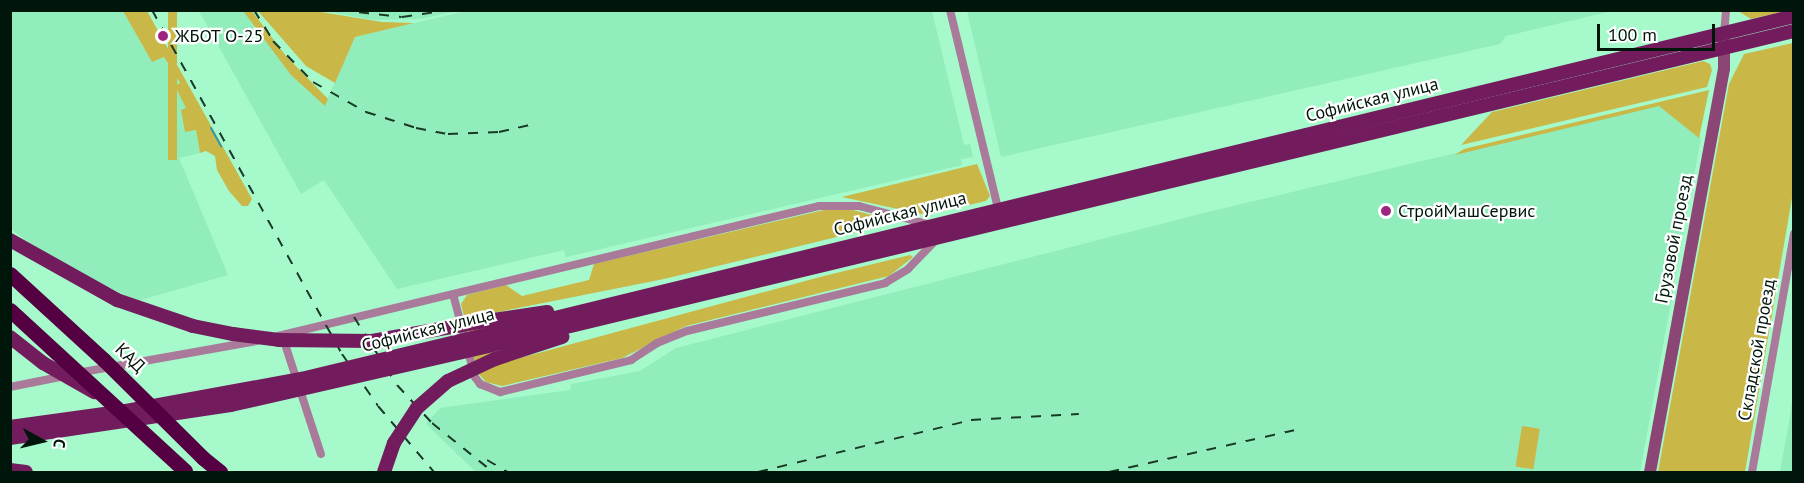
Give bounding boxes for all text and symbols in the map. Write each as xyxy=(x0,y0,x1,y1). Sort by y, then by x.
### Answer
scale bar xyxy=(1600,12,1718,50)
text: 100 m xyxy=(1608,23,1657,46)
place label: ЖБОТ О-25 xyxy=(175,25,264,47)
marker: ЖБОТ О-25 xyxy=(156,29,170,43)
street label: Софийская улица xyxy=(1303,73,1441,127)
street label: Грузовой проезд xyxy=(1651,173,1697,305)
street label: Софийская улица xyxy=(831,187,969,241)
place label: СтройМашСервис xyxy=(1398,200,1535,222)
marker: СтройМашСервис xyxy=(1379,204,1393,218)
street label: Складской проезд xyxy=(1734,277,1780,423)
street label: Софийская улица xyxy=(359,303,497,357)
street label: КАД xyxy=(110,339,150,377)
north arrow xyxy=(12,411,72,471)
text: С xyxy=(49,438,70,449)

